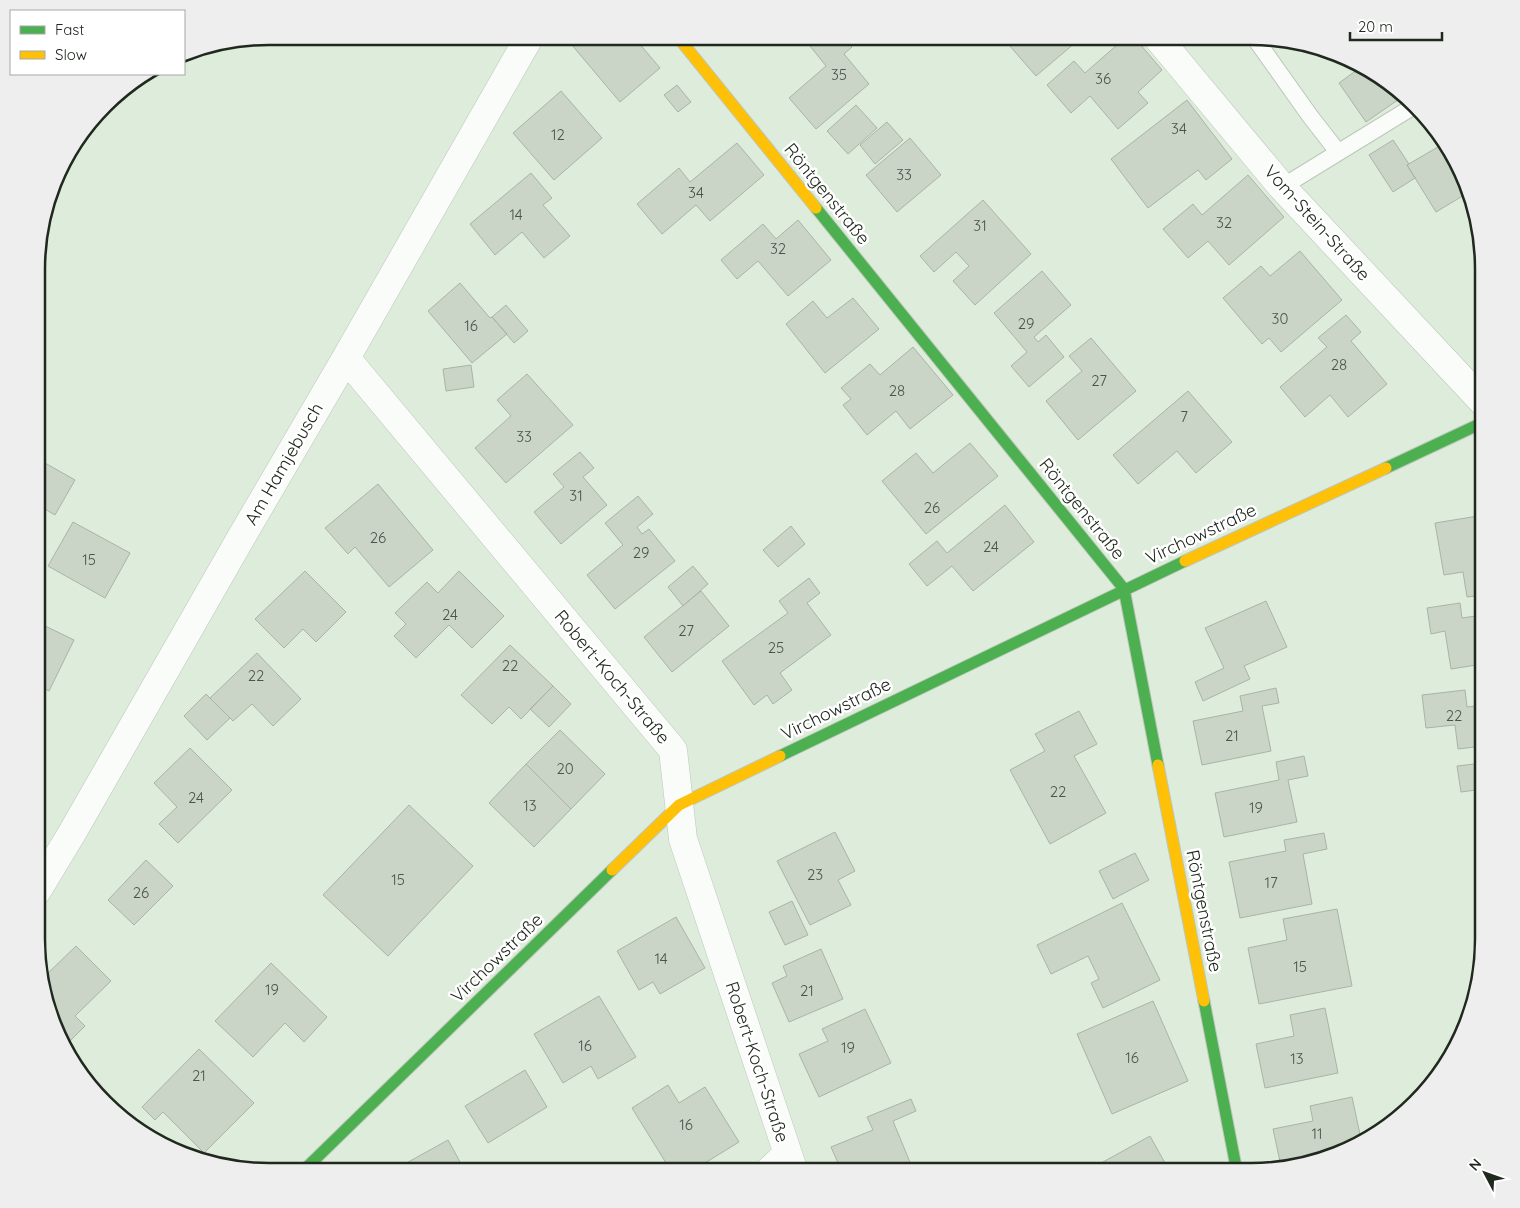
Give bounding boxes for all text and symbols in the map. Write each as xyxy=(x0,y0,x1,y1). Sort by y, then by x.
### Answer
legend xyxy=(10,10,185,75)
scale bar xyxy=(1350,10,1442,42)
text: 20 m xyxy=(1358,17,1393,36)
text: Fast xyxy=(55,20,84,39)
text: Slow xyxy=(55,45,87,64)
house number: 35 xyxy=(831,65,847,84)
house number: 36 xyxy=(1095,69,1111,88)
house number: 34 xyxy=(1171,119,1187,138)
house number: 12 xyxy=(551,125,565,144)
street label: Röntgenstraße xyxy=(779,138,875,249)
street label: Vom-Stein-Straße xyxy=(1259,160,1376,285)
house number: 33 xyxy=(896,165,912,184)
house number: 34 xyxy=(688,183,704,202)
house number: 14 xyxy=(509,205,523,224)
house number: 32 xyxy=(1216,213,1232,232)
house number: 31 xyxy=(973,216,987,235)
house number: 32 xyxy=(770,239,786,258)
house number: 30 xyxy=(1272,309,1288,328)
house number: 29 xyxy=(1018,314,1034,333)
house number: 16 xyxy=(464,316,478,335)
house number: 28 xyxy=(1331,355,1347,374)
house number: 27 xyxy=(1091,371,1107,390)
house number: 28 xyxy=(889,381,905,400)
street label: Am Hamjebusch xyxy=(239,398,328,529)
house number: 7 xyxy=(1180,407,1188,426)
house number: 33 xyxy=(516,427,532,446)
street label: Röntgenstraße xyxy=(1034,453,1130,564)
house number: 31 xyxy=(569,486,583,505)
house number: 26 xyxy=(924,498,940,517)
street label: Virchowstraße xyxy=(1142,498,1260,569)
house number: 26 xyxy=(370,528,386,547)
house number: 24 xyxy=(983,537,999,556)
house number: 29 xyxy=(633,543,649,562)
house number: 15 xyxy=(82,550,96,569)
house number: 24 xyxy=(442,605,458,624)
street label: Robert-Koch-Straße xyxy=(550,605,675,748)
house number: 27 xyxy=(678,621,694,640)
house number: 25 xyxy=(768,638,784,657)
house number: 22 xyxy=(502,656,518,675)
house number: 22 xyxy=(248,666,264,685)
street label: Virchowstraße xyxy=(777,672,895,745)
house number: 22 xyxy=(1446,706,1462,725)
house number: 21 xyxy=(1225,726,1239,745)
house number: 20 xyxy=(556,759,574,778)
house number: 22 xyxy=(1050,782,1066,801)
house number: 24 xyxy=(188,788,204,807)
house number: 13 xyxy=(523,796,537,815)
house number: 19 xyxy=(1249,798,1263,817)
street label: Röntgenstraße xyxy=(1181,848,1228,974)
house number: 23 xyxy=(807,865,823,884)
house number: 15 xyxy=(391,870,405,889)
house number: 17 xyxy=(1264,873,1278,892)
house number: 26 xyxy=(133,883,149,902)
street label: Virchowstraße xyxy=(446,908,548,1007)
house number: 14 xyxy=(654,949,668,968)
house number: 15 xyxy=(1293,957,1307,976)
street label: Robert-Koch-Straße xyxy=(721,978,794,1145)
house number: 19 xyxy=(265,980,279,999)
house number: 21 xyxy=(800,981,814,1000)
house number: 16 xyxy=(578,1036,592,1055)
house number: 19 xyxy=(841,1038,855,1057)
house number: 16 xyxy=(1125,1048,1139,1067)
house number: 13 xyxy=(1290,1049,1304,1068)
house number: 21 xyxy=(192,1066,206,1085)
house number: 16 xyxy=(679,1115,693,1134)
house number: 11 xyxy=(1311,1124,1323,1143)
north arrow xyxy=(1460,1148,1510,1198)
text: N xyxy=(1465,1155,1485,1174)

